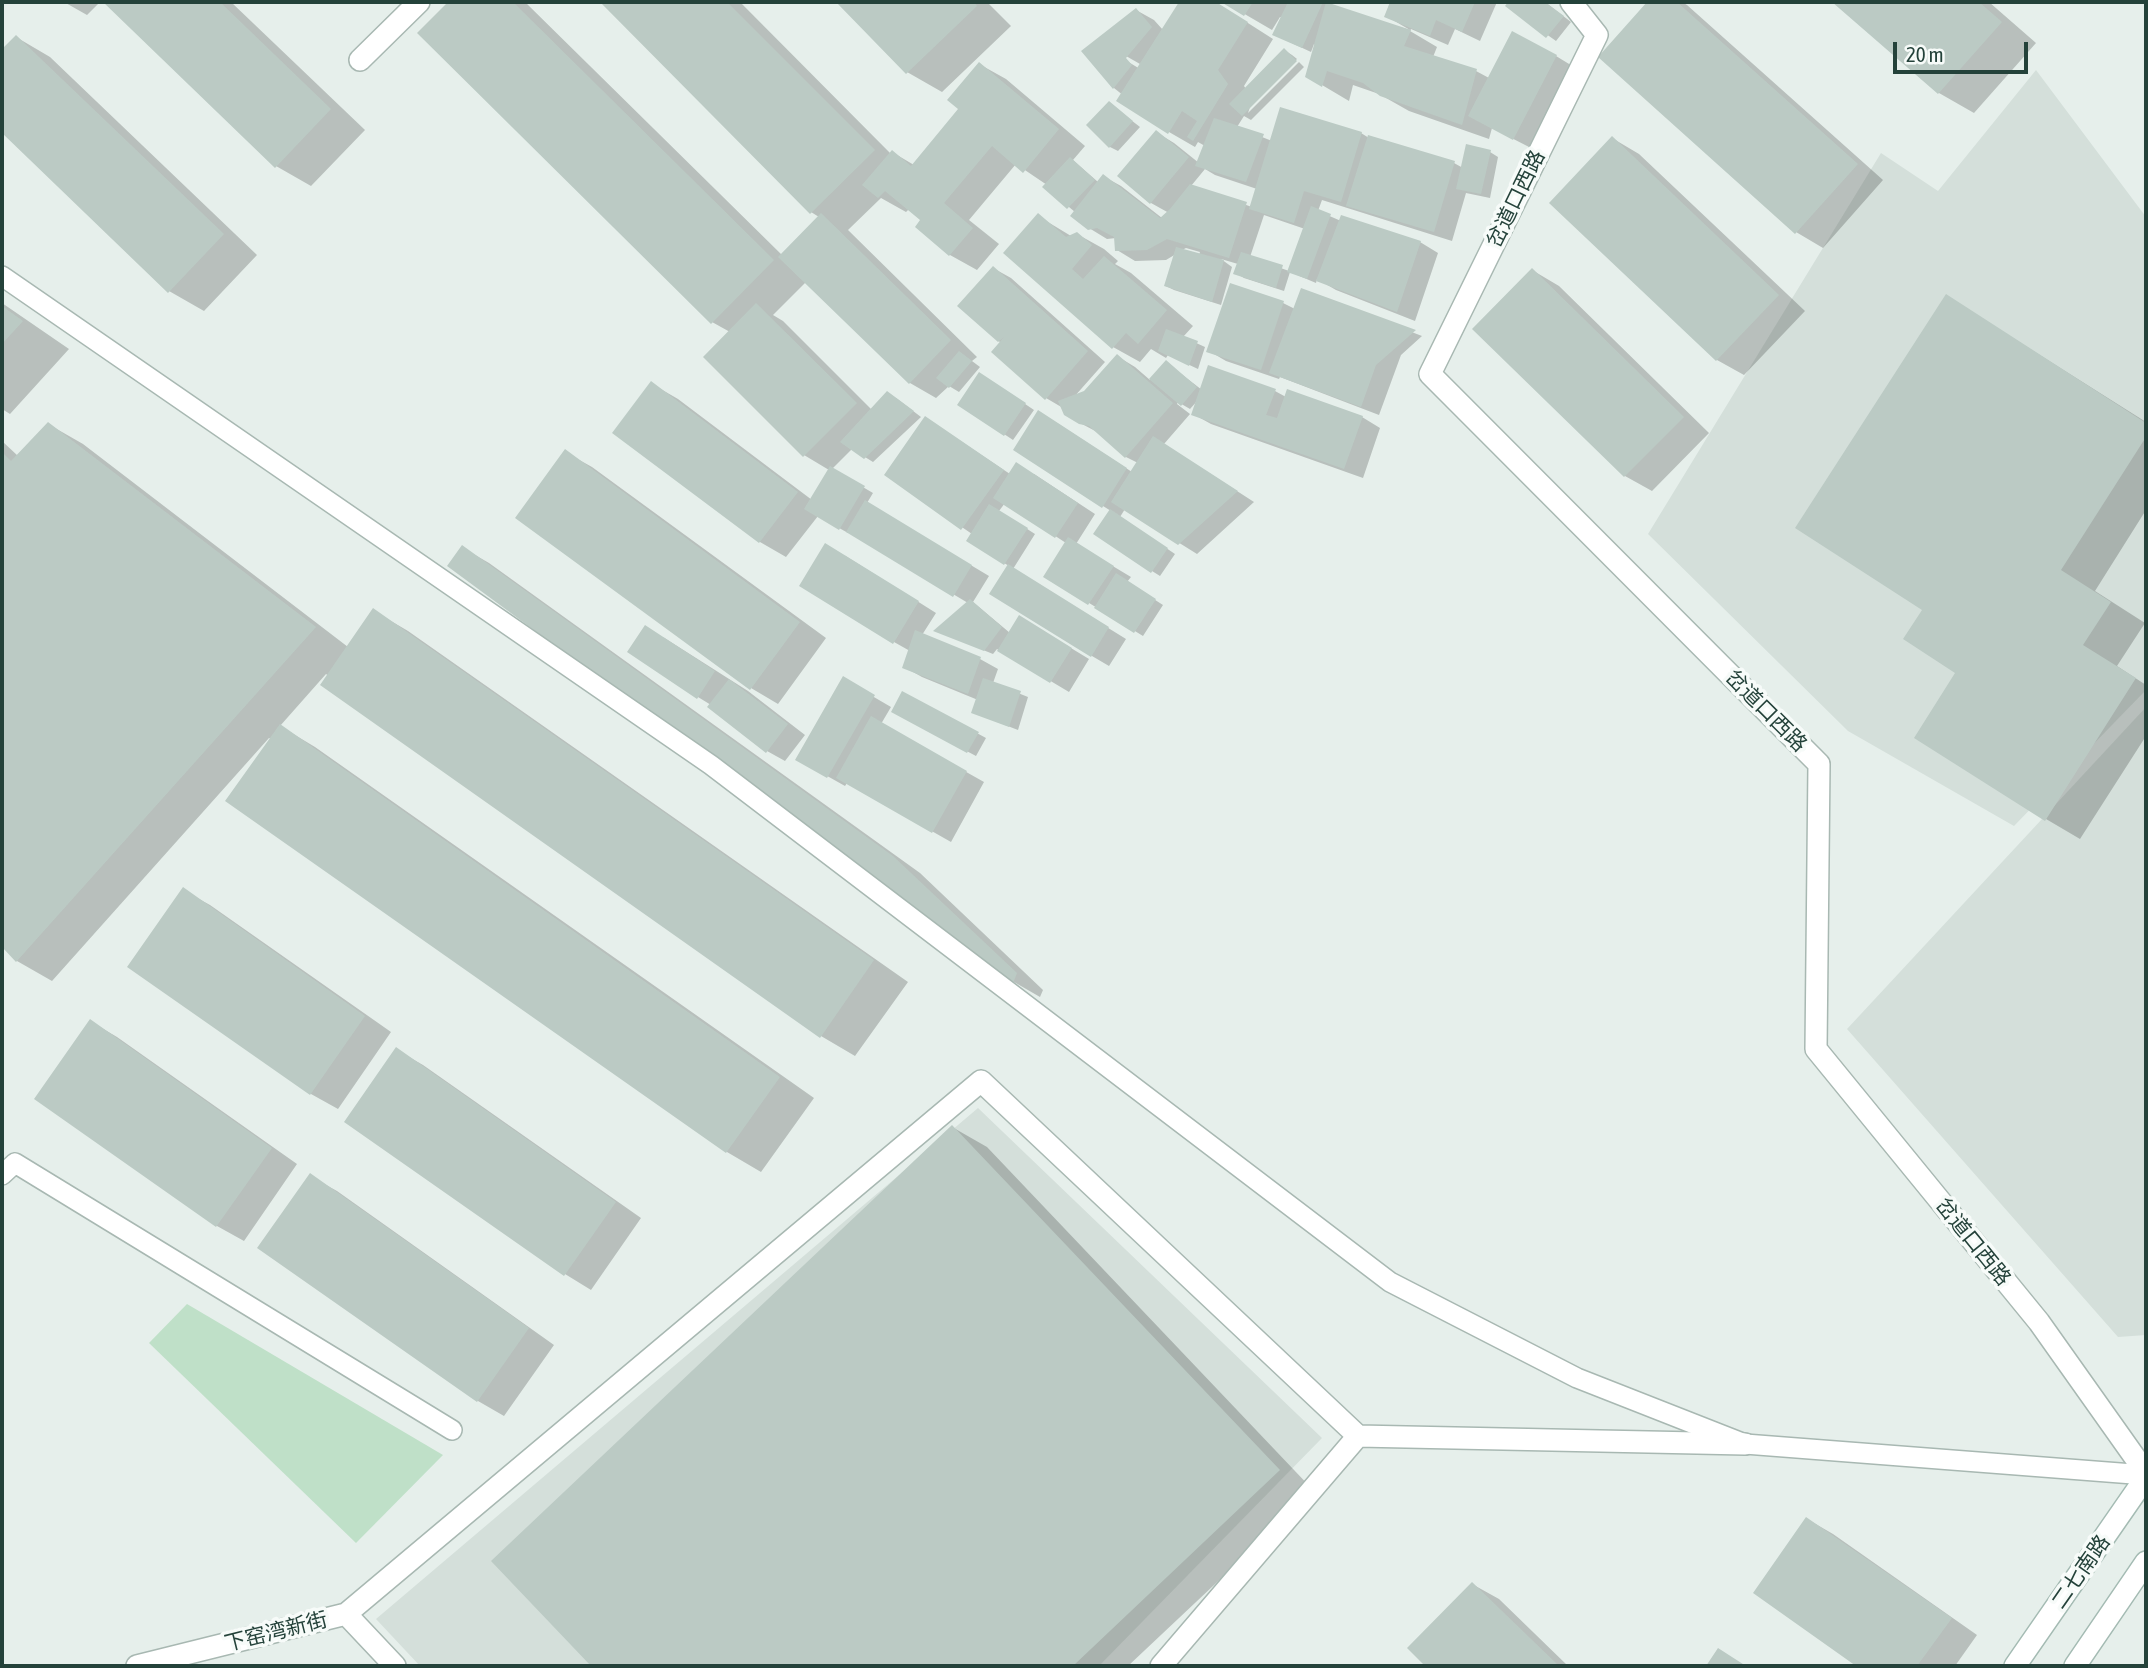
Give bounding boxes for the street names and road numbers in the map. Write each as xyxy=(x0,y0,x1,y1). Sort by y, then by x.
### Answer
street label: 岔道口西路 xyxy=(1482,146,1550,252)
street label: 岔道口西路 xyxy=(1720,665,1812,757)
street label: 岔道口西路 xyxy=(1930,1193,2016,1291)
street label: 二七南路 xyxy=(2047,1530,2115,1614)
street label: 下窑湾新街 xyxy=(222,1607,330,1657)

